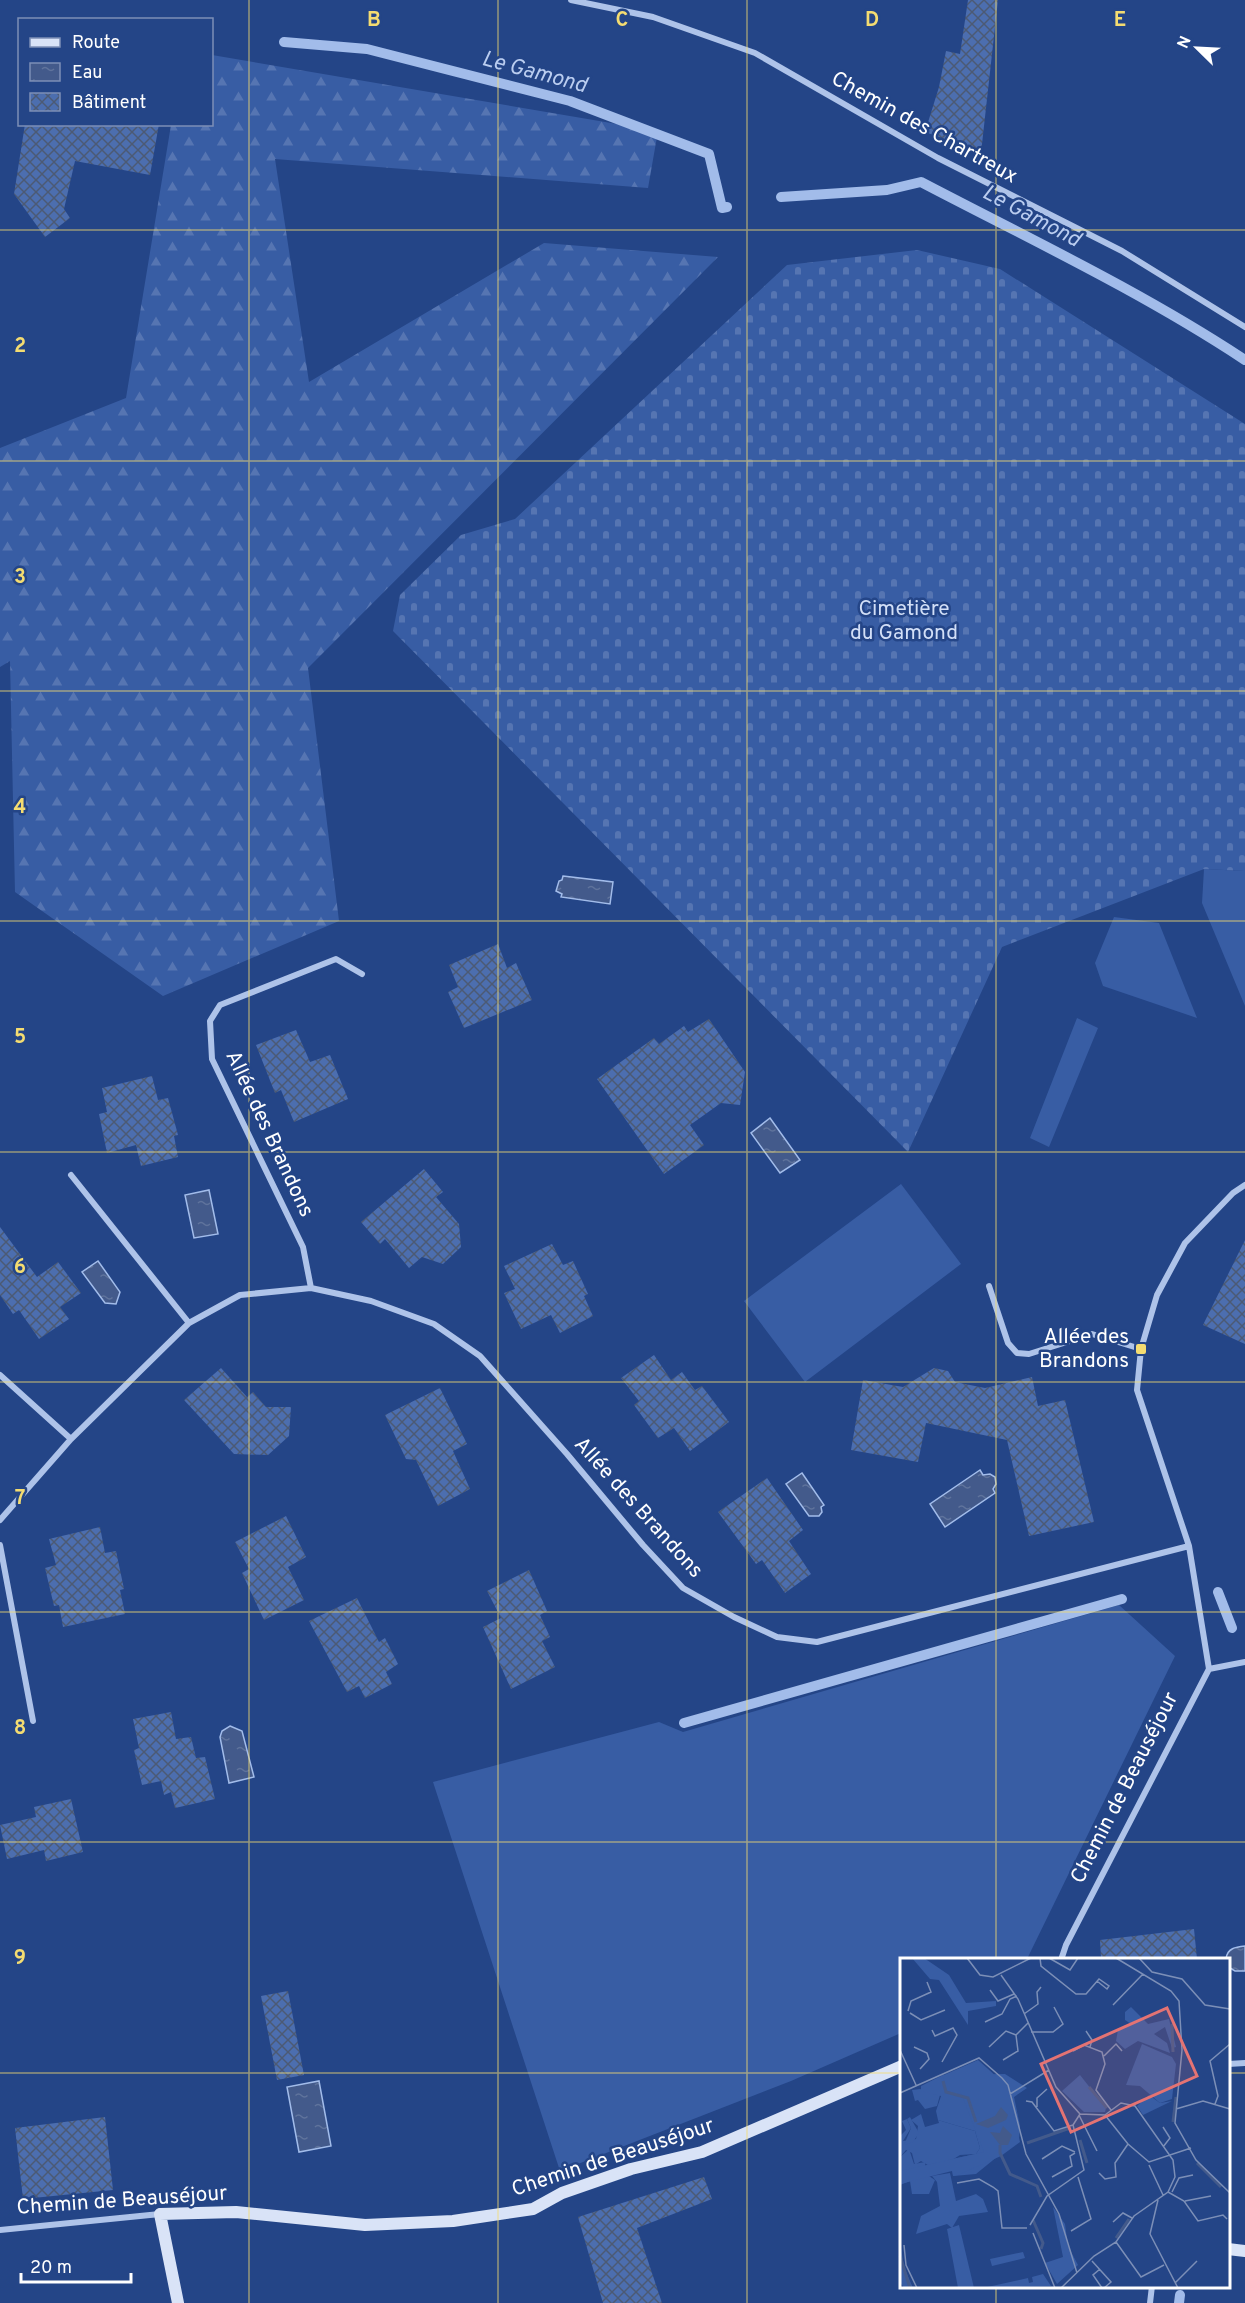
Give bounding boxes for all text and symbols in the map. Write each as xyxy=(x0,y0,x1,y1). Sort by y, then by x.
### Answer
text: B xyxy=(367,8,381,34)
text: C xyxy=(616,8,628,34)
text: D xyxy=(865,8,879,34)
text: E xyxy=(1114,8,1126,34)
legend xyxy=(18,18,213,126)
north arrow xyxy=(1167,18,1227,78)
text: Route xyxy=(72,32,120,55)
text: N xyxy=(1174,33,1197,52)
water label: Le Gamond xyxy=(479,46,591,100)
text: Eau xyxy=(72,62,102,85)
street label: Chemin des Chartreux xyxy=(826,66,1022,191)
text: Bâtiment xyxy=(72,92,146,115)
water label: Le Gamond xyxy=(977,180,1087,255)
text: 2 xyxy=(14,334,26,360)
text: 3 xyxy=(14,565,26,591)
park label: Cimetière du Gamond xyxy=(850,596,958,647)
text: 4 xyxy=(14,795,26,821)
text: 5 xyxy=(14,1025,26,1051)
street label: Allée des Brandons xyxy=(219,1046,319,1222)
text: 6 xyxy=(14,1255,26,1281)
place label: Allée des Brandons xyxy=(1039,1324,1129,1375)
marker: Allée des Brandons xyxy=(1134,1342,1148,1356)
street label: Allée des Brandons xyxy=(568,1432,708,1584)
text: 7 xyxy=(15,1486,25,1512)
street label: Chemin de Beauséjour xyxy=(1065,1688,1185,1888)
text: 8 xyxy=(14,1716,26,1742)
text: 9 xyxy=(14,1946,26,1972)
inset map xyxy=(900,1958,1230,2288)
street label: Chemin de Beauséjour xyxy=(508,2113,718,2203)
street label: Chemin de Beauséjour xyxy=(16,2180,228,2222)
scale bar xyxy=(21,2246,130,2284)
text: 20 m xyxy=(30,2257,72,2280)

